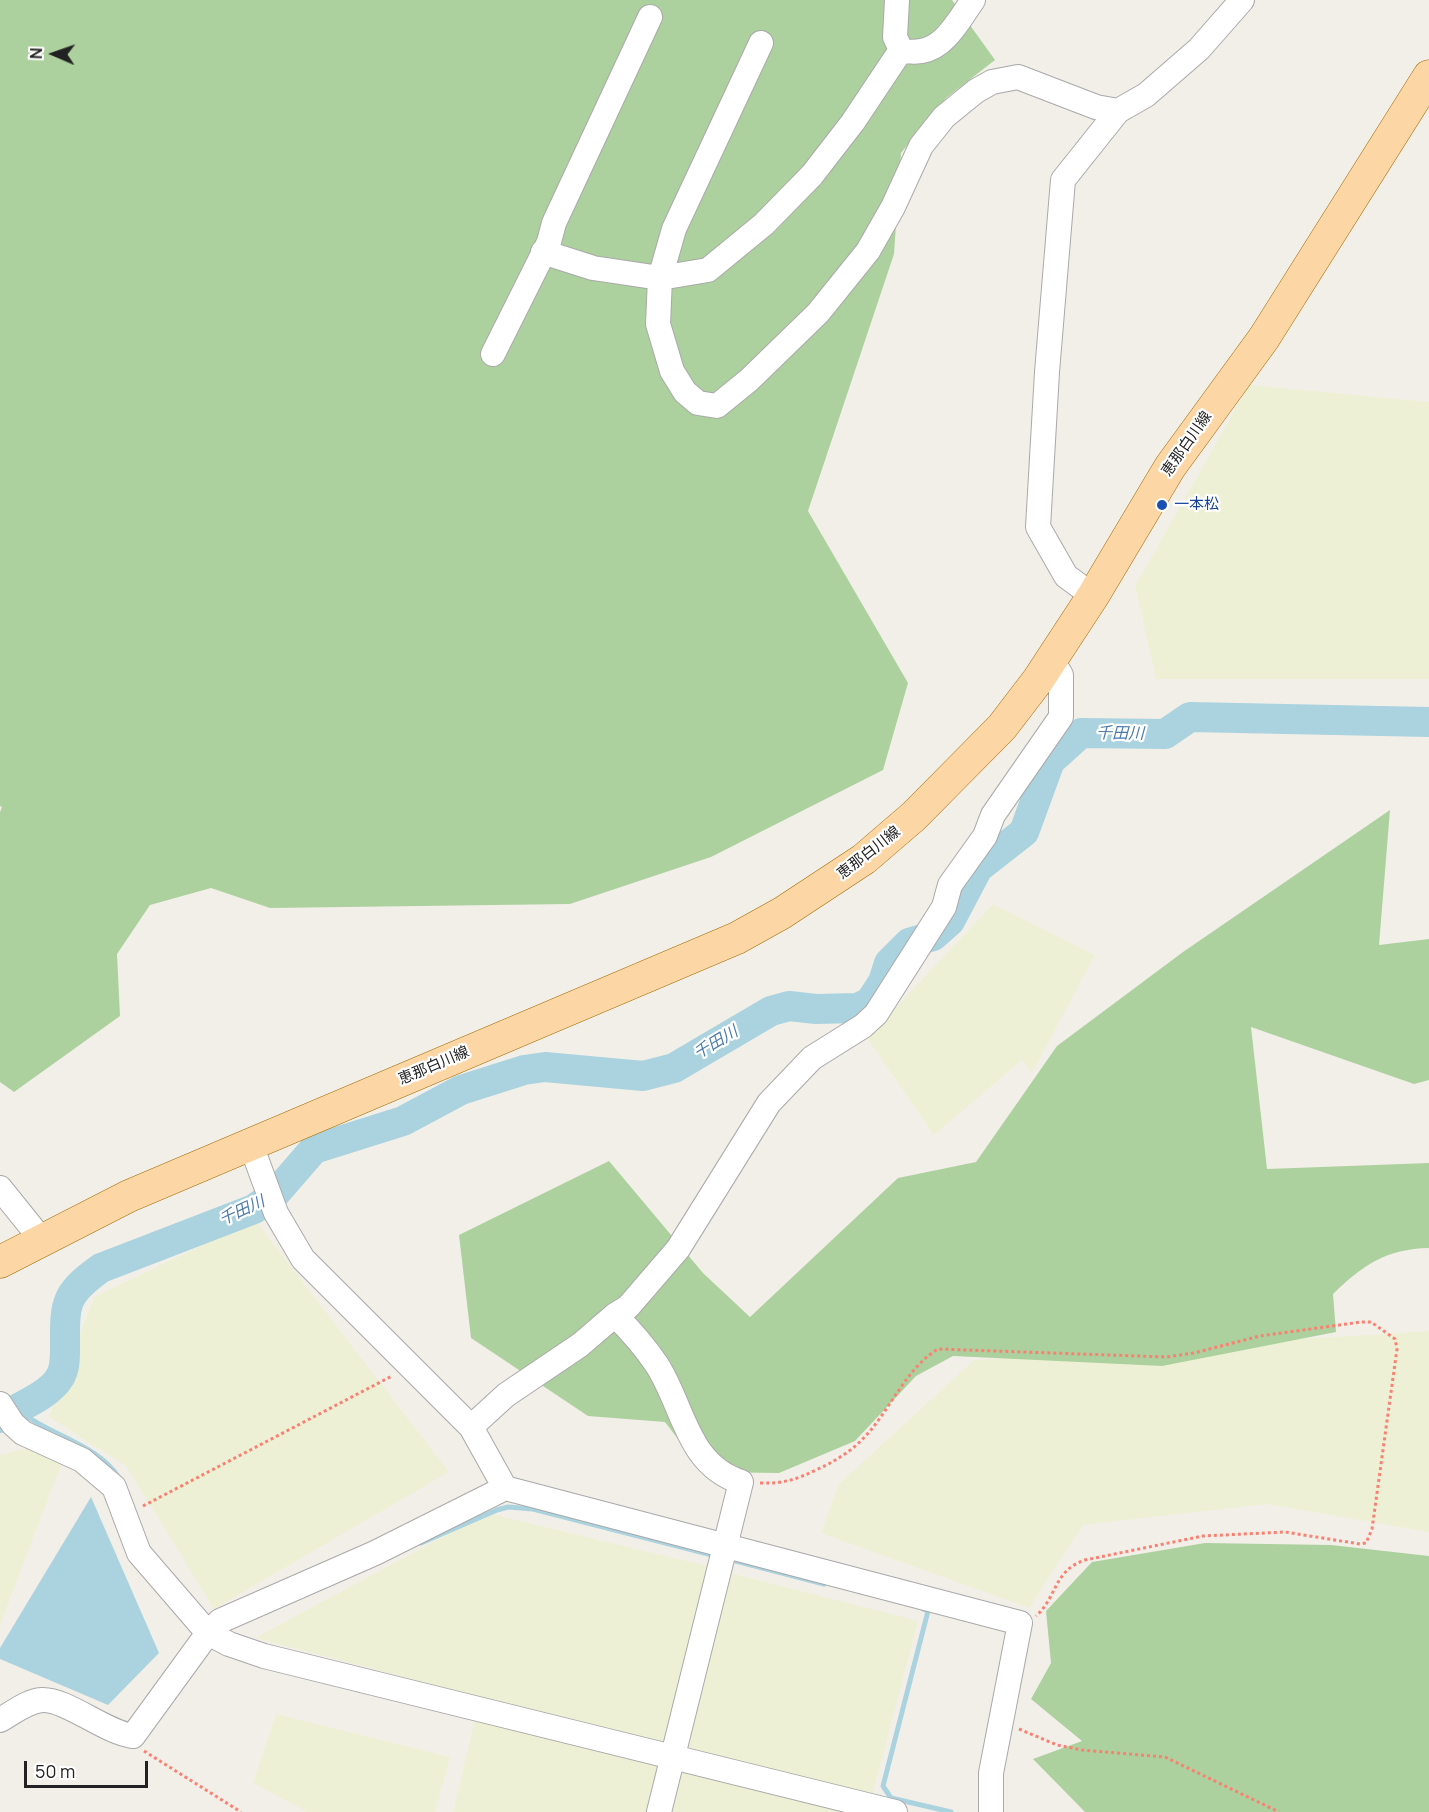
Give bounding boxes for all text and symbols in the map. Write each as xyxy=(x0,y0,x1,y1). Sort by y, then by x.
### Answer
north arrow xyxy=(24,24,84,84)
text: N xyxy=(25,47,47,60)
street label: 恵那白川線 xyxy=(1158,408,1216,480)
place label: 一本松 xyxy=(1174,496,1219,514)
marker: 一本松 xyxy=(1155,498,1169,512)
water label: 千田川 xyxy=(1096,724,1144,744)
street label: 恵那白川線 xyxy=(834,823,904,883)
water label: 千田川 xyxy=(690,1022,742,1064)
street label: 恵那白川線 xyxy=(396,1043,472,1089)
water label: 千田川 xyxy=(216,1192,268,1230)
scale bar xyxy=(27,1749,152,1787)
text: 50 m xyxy=(35,1759,75,1783)

